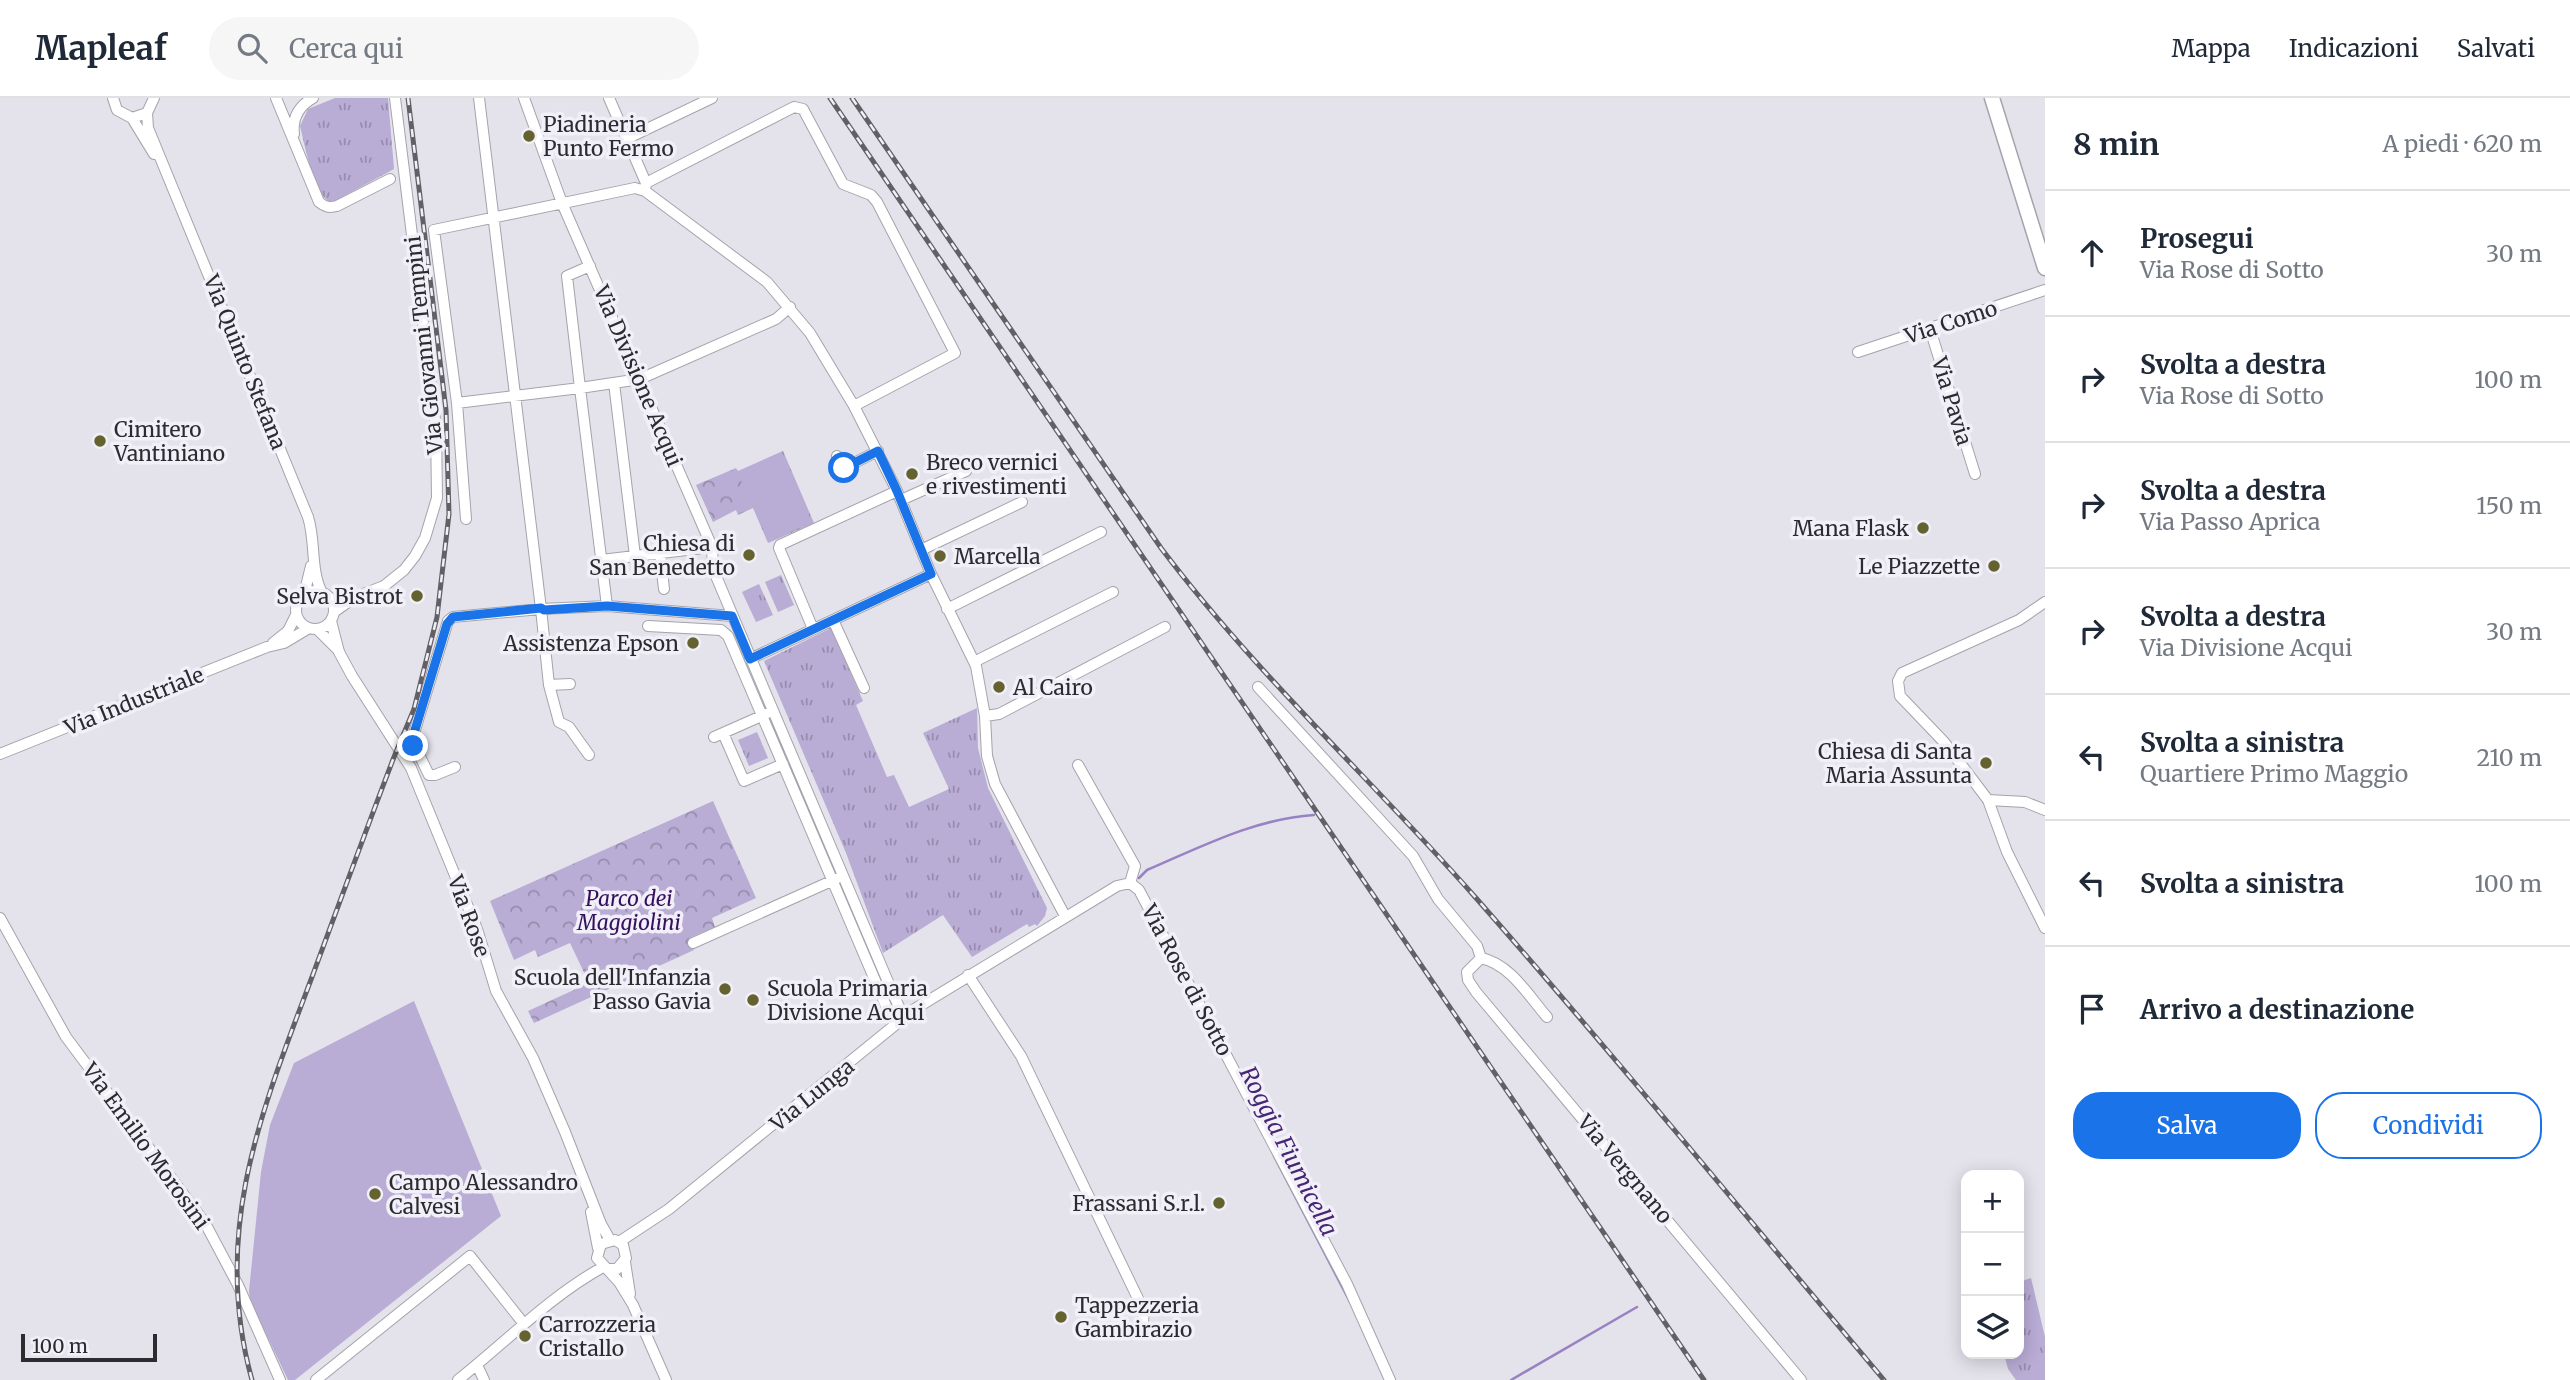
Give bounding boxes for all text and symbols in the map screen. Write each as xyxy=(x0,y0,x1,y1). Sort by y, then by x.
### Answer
search box xyxy=(209,17,699,80)
text: Mapleaf xyxy=(35,28,167,69)
icon: search xyxy=(233,29,271,67)
text: Cerca qui xyxy=(289,32,403,65)
text: Mappa xyxy=(2172,33,2251,64)
text: Indicazioni xyxy=(2289,33,2419,64)
text: Salvati xyxy=(2457,33,2535,64)
place label: Piadineria Punto Fermo xyxy=(543,111,674,162)
text: 8 min xyxy=(2073,125,2159,163)
marker: Piadineria Punto Fermo xyxy=(521,128,537,144)
text: A piedi · 620 m xyxy=(2382,129,2542,158)
text: Prosegui xyxy=(2140,222,2254,255)
street label: Via Giovanni Tempini xyxy=(399,234,449,456)
icon: ahead xyxy=(2073,234,2111,272)
text: 30 m xyxy=(2486,239,2542,268)
text: Via Rose di Sotto xyxy=(2140,255,2324,284)
street label: Via Quinto Stefana xyxy=(197,270,292,453)
street label: Via Divisione Acqui xyxy=(587,280,688,471)
street label: Via Como xyxy=(1900,294,2001,350)
text: Svolta a destra xyxy=(2140,348,2326,381)
street label: Via Pavia xyxy=(1925,353,1978,448)
icon: right xyxy=(2073,360,2111,398)
text: 100 m xyxy=(2474,365,2542,394)
text: Via Rose di Sotto xyxy=(2140,381,2324,410)
place label: Cimitero Vantiniano xyxy=(113,416,225,467)
marker: Cimitero Vantiniano xyxy=(92,433,108,449)
place label: Breco vernici e rivestimenti xyxy=(926,449,1067,500)
route start xyxy=(828,452,859,483)
marker: Breco vernici e rivestimenti xyxy=(904,466,920,482)
text: Svolta a destra xyxy=(2140,474,2326,507)
icon: right xyxy=(2073,486,2111,524)
text: 150 m xyxy=(2476,491,2542,520)
text: Via Passo Aprica xyxy=(2140,507,2320,536)
place label: Mana Flask xyxy=(1793,515,1910,542)
marker: Mana Flask xyxy=(1915,520,1931,536)
place label: Chiesa di San Benedetto xyxy=(589,530,735,581)
place label: Marcella xyxy=(954,543,1041,570)
marker: Chiesa di San Benedetto xyxy=(741,547,757,563)
marker: Marcella xyxy=(932,548,948,564)
place label: Le Piazzette xyxy=(1858,553,1980,580)
marker: Le Piazzette xyxy=(1986,558,2002,574)
place label: Selva Bistrot xyxy=(276,583,403,610)
marker: Selva Bistrot xyxy=(409,588,425,604)
text: Svolta a destra xyxy=(2140,600,2326,633)
icon: right xyxy=(2073,612,2111,650)
text: 30 m xyxy=(2486,617,2542,646)
place label: Assistenza Epson xyxy=(502,630,679,657)
text: Via Divisione Acqui xyxy=(2140,633,2353,662)
marker: Assistenza Epson xyxy=(685,635,701,651)
street label: Via Industriale xyxy=(60,661,208,742)
place label: Al Cairo xyxy=(1012,674,1093,701)
marker: Al Cairo xyxy=(991,679,1007,695)
text: Svolta a sinistra xyxy=(2140,726,2344,759)
route end xyxy=(397,730,428,761)
place label: Chiesa di Santa Maria Assunta xyxy=(1818,738,1972,789)
icon: left xyxy=(2073,738,2111,776)
text: 210 m xyxy=(2477,743,2542,772)
marker: Chiesa di Santa Maria Assunta xyxy=(1978,755,1994,771)
text: Quartiere Primo Maggio xyxy=(2140,759,2408,788)
icon: left xyxy=(2073,864,2111,902)
text: Svolta a sinistra xyxy=(2140,867,2344,900)
text: 100 m xyxy=(2474,869,2542,898)
street label: Via Rose xyxy=(441,871,496,961)
park label: Parco dei Maggiolini xyxy=(576,885,681,936)
street label: Via Rose di Sotto xyxy=(1135,899,1238,1060)
place label: Scuola dell'Infanzia Passo Gavia xyxy=(514,964,711,1015)
place label: Scuola Primaria Divisione Acqui xyxy=(767,975,928,1026)
marker: Scuola dell'Infanzia Passo Gavia xyxy=(717,981,733,997)
icon: arrive xyxy=(2073,990,2111,1028)
marker: Scuola Primaria Divisione Acqui xyxy=(745,992,761,1008)
text: Arrivo a destinazione xyxy=(2140,993,2414,1026)
street label: Via Lunga xyxy=(764,1053,859,1138)
street label: Via Emilio Morosini xyxy=(76,1056,216,1235)
water label: Roggia Fiumicella xyxy=(1234,1061,1344,1241)
button: Salva xyxy=(2073,1092,2301,1159)
button: Condividi xyxy=(2315,1092,2542,1159)
street label: Via Vergnano xyxy=(1571,1108,1678,1229)
place label: Campo Alessandro Calvesi xyxy=(389,1169,578,1220)
map controls xyxy=(1961,1170,2024,1359)
button: + xyxy=(1961,1170,2024,1233)
marker: Campo Alessandro Calvesi xyxy=(367,1186,383,1202)
place label: Frassani S.r.l. xyxy=(1072,1190,1205,1217)
marker: Frassani S.r.l. xyxy=(1211,1195,1227,1211)
button: − xyxy=(1961,1233,2024,1296)
place label: Tappezzeria Gambirazio xyxy=(1075,1292,1199,1343)
button: layers xyxy=(1961,1296,2024,1359)
marker: Tappezzeria Gambirazio xyxy=(1053,1309,1069,1325)
place label: Carrozzeria Cristallo xyxy=(539,1311,656,1362)
marker: Carrozzeria Cristallo xyxy=(517,1328,533,1344)
scale bar xyxy=(21,1331,158,1363)
text: 100 m xyxy=(32,1334,88,1358)

